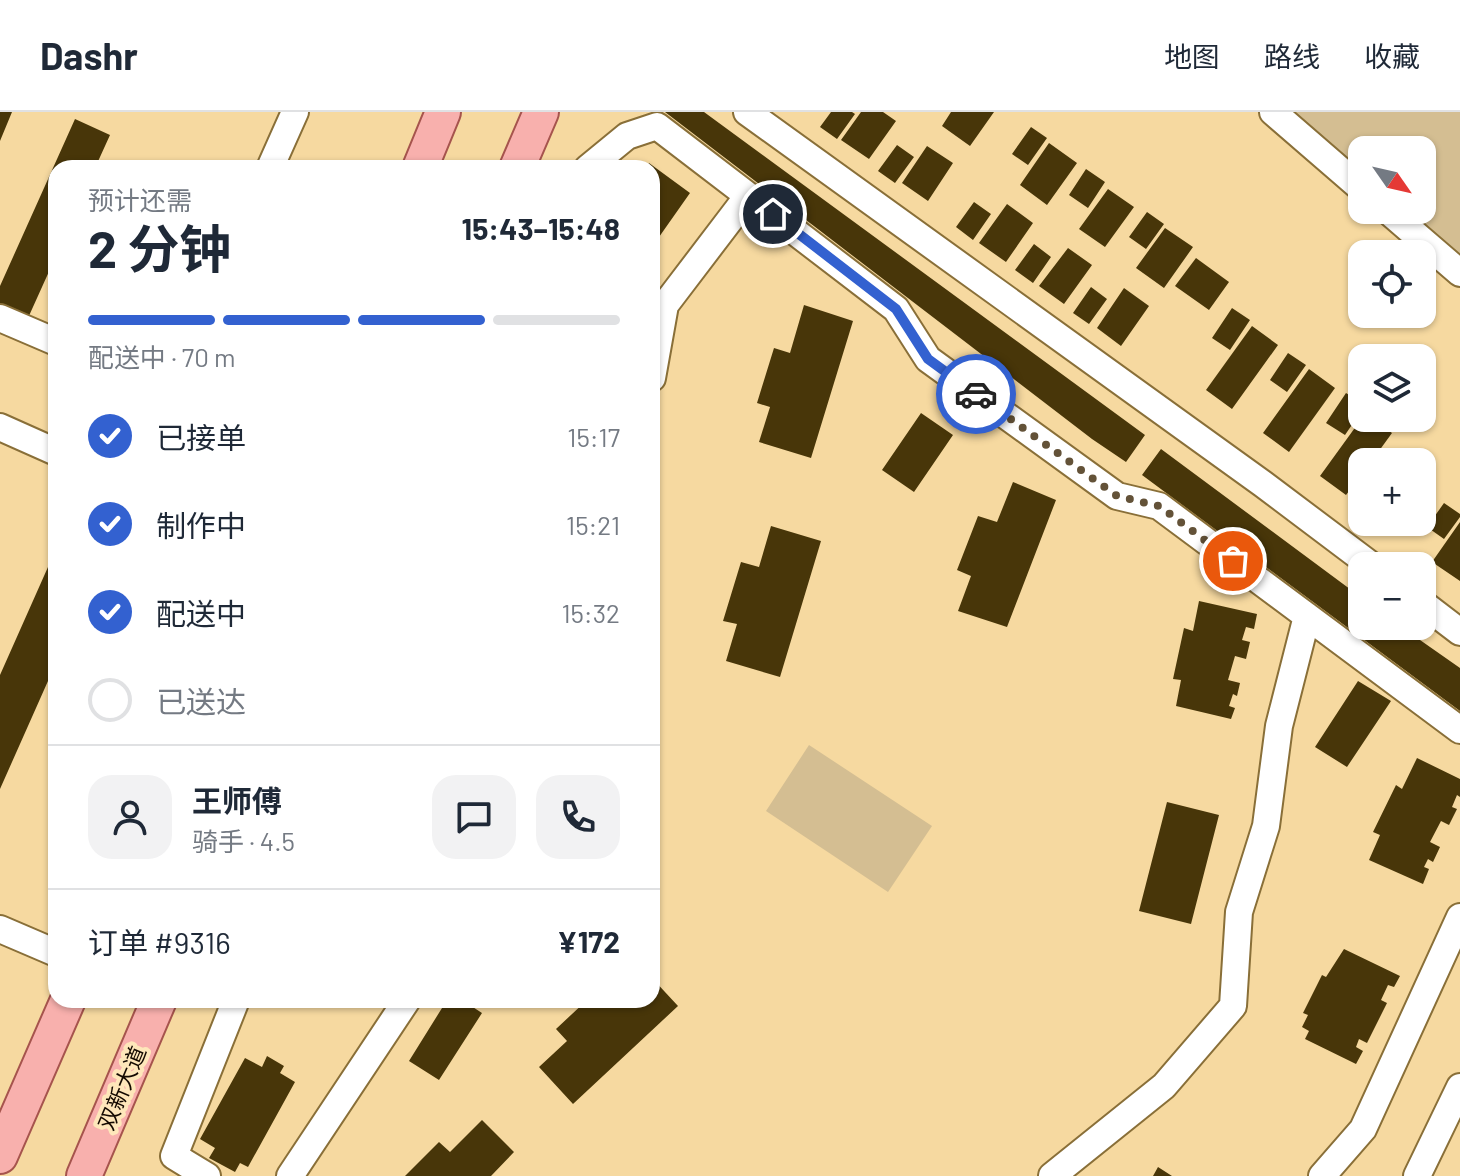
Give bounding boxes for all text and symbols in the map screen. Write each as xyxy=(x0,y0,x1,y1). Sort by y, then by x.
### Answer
text: Dashr xyxy=(40,32,138,78)
text: 地图 xyxy=(1164,39,1220,73)
text: 路线 xyxy=(1264,39,1320,73)
text: 收藏 xyxy=(1364,39,1420,73)
north arrow xyxy=(1348,136,1436,224)
map controls xyxy=(1348,136,1436,640)
pin xyxy=(739,180,807,248)
text: 预计还需 xyxy=(88,184,192,215)
icon: home xyxy=(751,192,795,236)
text: 15:43–15:48 xyxy=(462,210,620,246)
text: 2 分钟 xyxy=(88,216,232,278)
button: locate xyxy=(1348,240,1436,328)
text: 配送中 · 70 m xyxy=(88,341,236,372)
button: layers xyxy=(1348,344,1436,432)
courier xyxy=(936,354,1016,434)
icon: car xyxy=(954,372,998,416)
icon: check xyxy=(88,414,132,458)
text: 已接单 xyxy=(156,419,246,455)
text: 15:17 xyxy=(567,421,620,452)
button: + xyxy=(1348,448,1436,536)
icon: check xyxy=(88,502,132,546)
text: 制作中 xyxy=(156,507,246,543)
text: 15:21 xyxy=(566,509,620,540)
pin xyxy=(1199,527,1267,595)
icon: bag xyxy=(1211,539,1255,583)
button: − xyxy=(1348,552,1436,640)
icon: check xyxy=(88,590,132,634)
text: 配送中 xyxy=(156,595,246,631)
text: 15:32 xyxy=(561,597,620,628)
text: 已送达 xyxy=(156,683,246,719)
button: person xyxy=(88,775,172,859)
button: chat xyxy=(432,775,516,859)
button: phone xyxy=(536,775,620,859)
text: 王师傅 xyxy=(192,782,282,818)
text: 骑手 · 4.5 xyxy=(192,825,295,856)
text: ¥172 xyxy=(557,923,620,959)
text: 订单 #9316 xyxy=(88,924,231,960)
street label: 双新大道 xyxy=(92,1042,150,1133)

